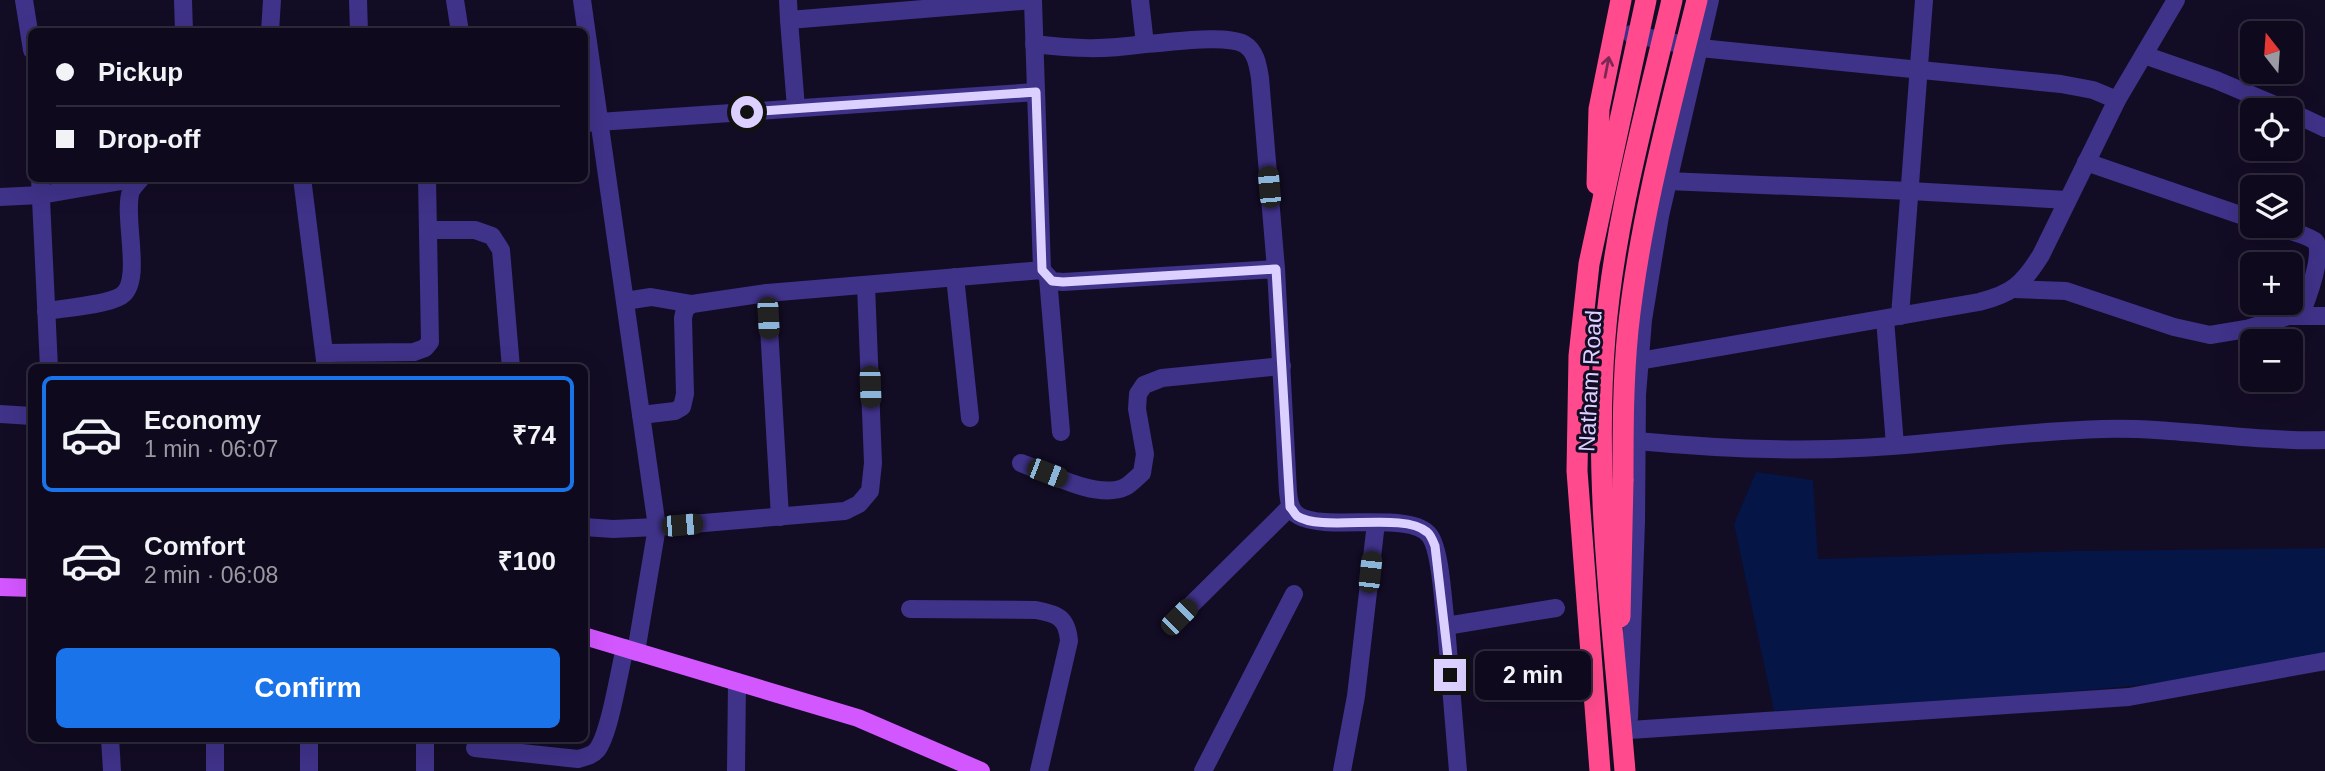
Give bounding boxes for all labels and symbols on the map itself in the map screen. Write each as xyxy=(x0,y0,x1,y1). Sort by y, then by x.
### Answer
north arrow xyxy=(2240,21,2303,84)
one-way arrow xyxy=(1600,56,1614,79)
route start xyxy=(731,96,763,128)
car xyxy=(1257,165,1282,209)
car xyxy=(757,296,780,340)
street label: Natham Road xyxy=(1573,309,1607,453)
car xyxy=(859,366,882,408)
car xyxy=(1024,456,1071,490)
car xyxy=(661,513,704,537)
car xyxy=(1358,550,1383,594)
car xyxy=(1157,595,1202,639)
callout: 2 min xyxy=(1474,650,1590,700)
route end xyxy=(1434,659,1466,691)

